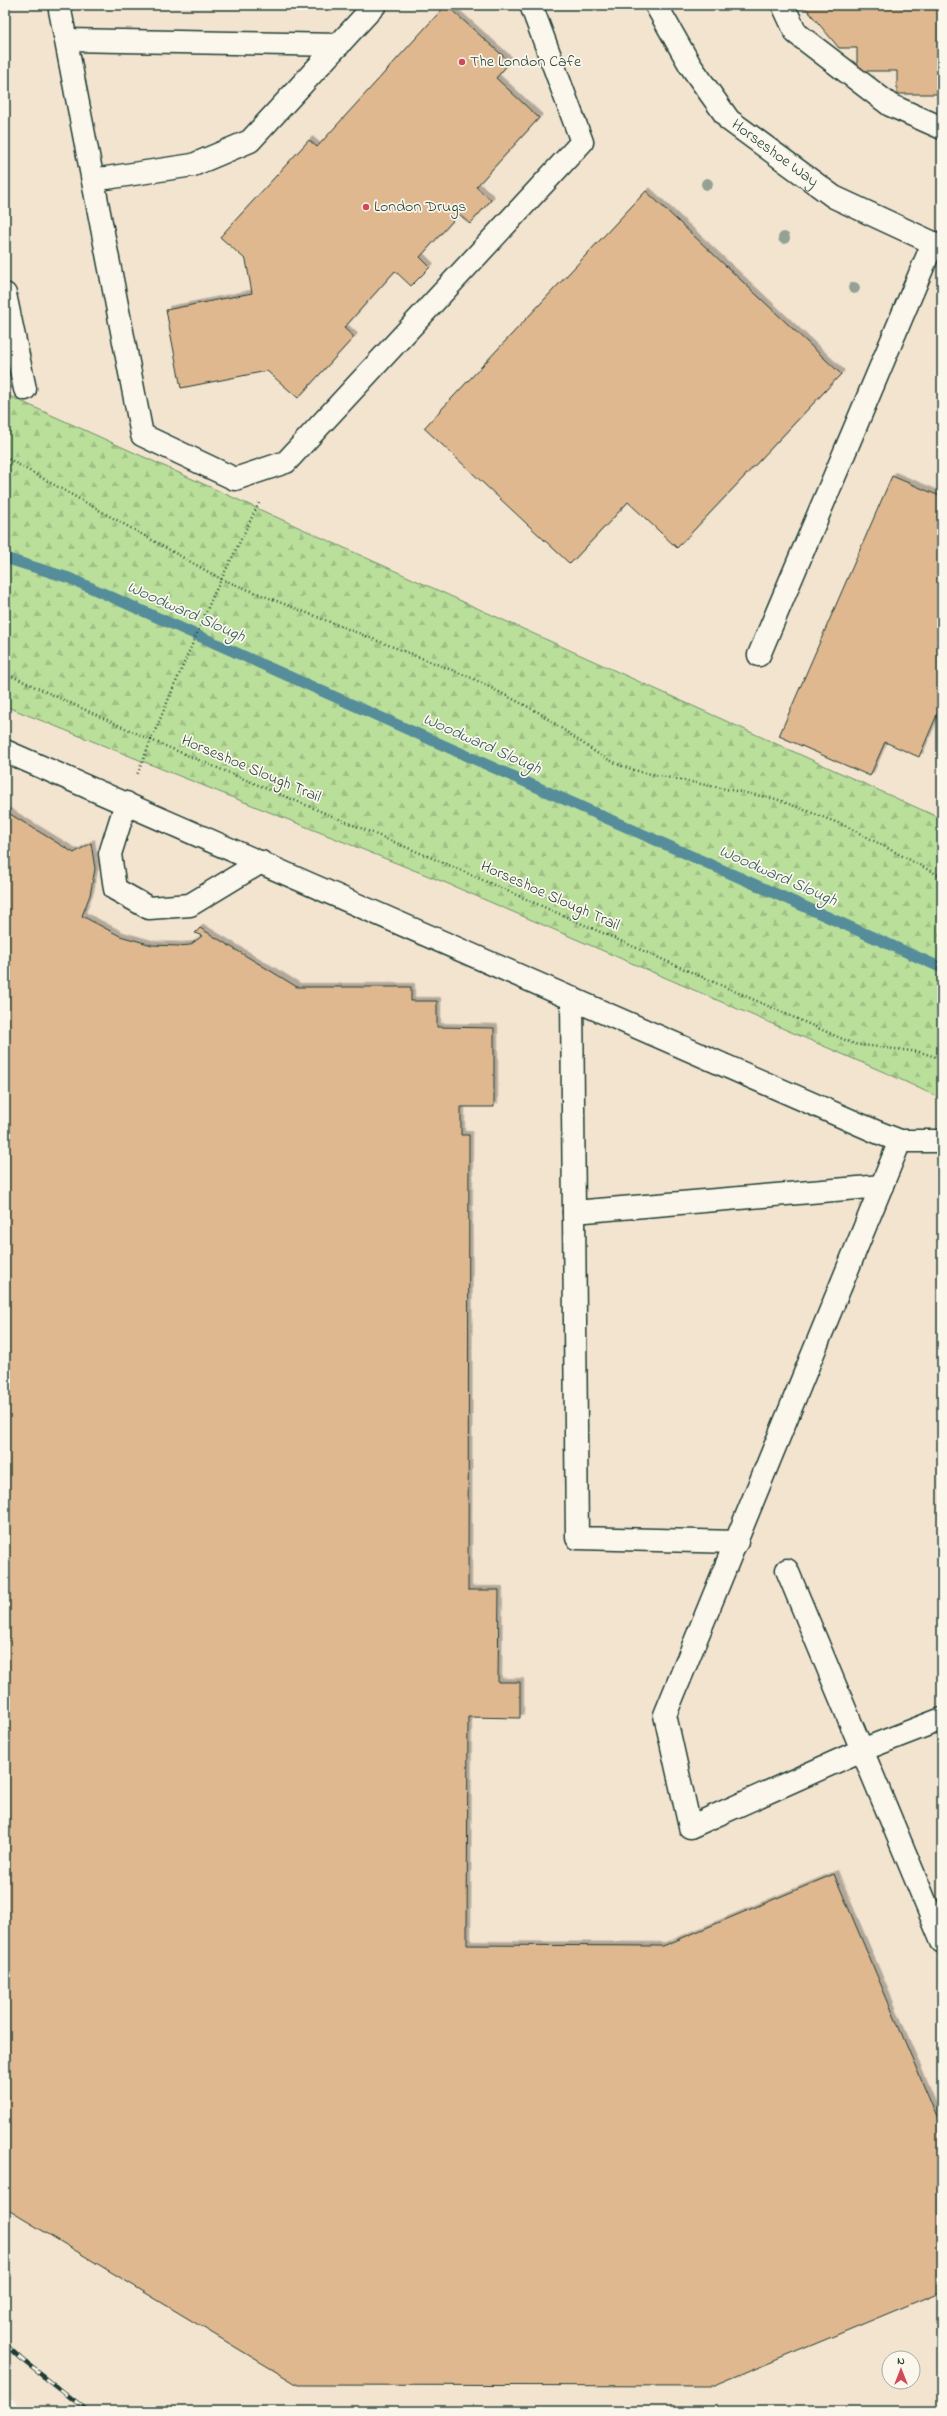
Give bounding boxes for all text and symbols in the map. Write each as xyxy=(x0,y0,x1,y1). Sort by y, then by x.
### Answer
place label: The London Cafe xyxy=(470,50,582,74)
marker: The London Cafe xyxy=(457,57,467,67)
street label: Horseshoe Way xyxy=(726,113,823,194)
place label: London Drugs xyxy=(374,195,466,219)
marker: London Drugs xyxy=(361,202,371,212)
water label: Woodward Slough xyxy=(122,575,250,651)
water label: Woodward Slough xyxy=(418,707,546,783)
street label: Horseshoe Slough Trail xyxy=(177,729,325,809)
water label: Woodward Slough xyxy=(714,839,842,915)
street label: Horseshoe Slough Trail xyxy=(477,855,624,938)
north arrow xyxy=(881,2350,921,2390)
text: N xyxy=(897,2353,905,2369)

